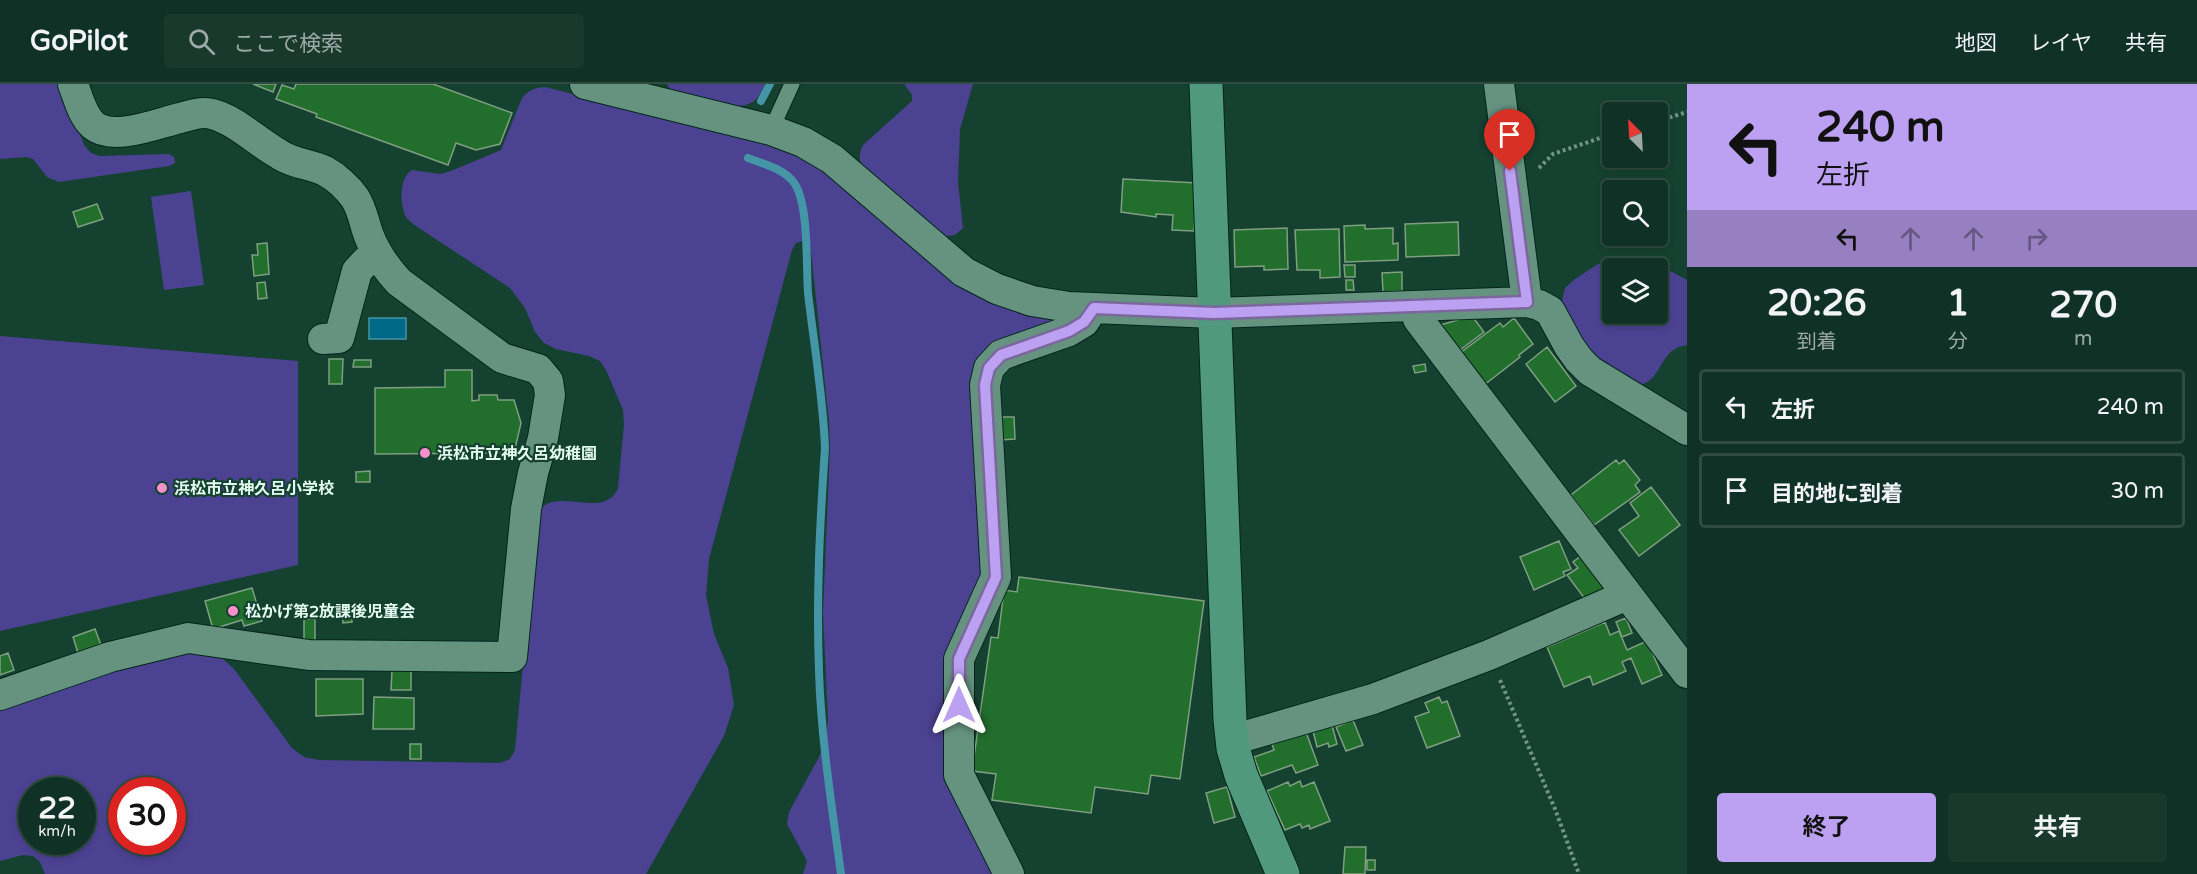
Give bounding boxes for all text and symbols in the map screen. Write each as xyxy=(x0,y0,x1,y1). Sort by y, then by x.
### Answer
search box xyxy=(164,14,584,68)
text: GoPilot xyxy=(30,24,128,58)
icon: search xyxy=(185,25,218,58)
text: ここで検索 xyxy=(233,31,343,57)
text: 地図 xyxy=(1955,31,1997,56)
text: レイヤ xyxy=(2030,31,2092,56)
text: 共有 xyxy=(2125,31,2167,56)
north arrow xyxy=(1602,102,1668,168)
map controls xyxy=(1602,102,1668,324)
text: 240 m xyxy=(1816,102,1945,153)
icon: left xyxy=(1717,108,1795,186)
pin xyxy=(1484,109,1535,171)
icon: arrive xyxy=(1493,118,1526,151)
text: 左折 xyxy=(1816,159,1870,192)
button: search xyxy=(1602,180,1668,246)
icon: left xyxy=(1831,222,1864,255)
icon: ahead xyxy=(1894,222,1927,255)
icon: ahead xyxy=(1957,222,1990,255)
icon: right xyxy=(2020,222,2053,255)
button: layers xyxy=(1602,258,1668,324)
text: 20:26 xyxy=(1767,282,1867,325)
text: 1 xyxy=(1947,282,1969,325)
text: 270 xyxy=(2049,284,2117,327)
text: m xyxy=(2074,327,2092,351)
text: 到着 xyxy=(1797,330,1837,354)
text: 分 xyxy=(1948,330,1968,354)
icon: left xyxy=(1720,390,1753,423)
text: 240 m xyxy=(2097,394,2164,420)
text: 左折 xyxy=(1771,397,1815,423)
place label: 浜松市立神久呂幼稚園 xyxy=(437,444,597,464)
marker: 浜松市立神久呂幼稚園 xyxy=(418,446,432,460)
icon: arrive xyxy=(1720,474,1753,507)
text: 30 m xyxy=(2110,478,2164,504)
place label: 浜松市立神久呂小学校 xyxy=(174,479,334,499)
marker: 浜松市立神久呂小学校 xyxy=(155,481,169,495)
text: 目的地に到着 xyxy=(1771,481,1903,507)
place label: 松かげ第2放課後児童会 xyxy=(245,602,415,622)
marker: 松かげ第2放課後児童会 xyxy=(226,604,240,618)
position arrow xyxy=(927,673,991,737)
speed limit sign: 30 xyxy=(108,777,186,855)
text: 22 xyxy=(38,790,76,827)
button: 終了 xyxy=(1717,793,1936,862)
button: 共有 xyxy=(1948,793,2167,862)
text: km/h xyxy=(38,822,76,840)

